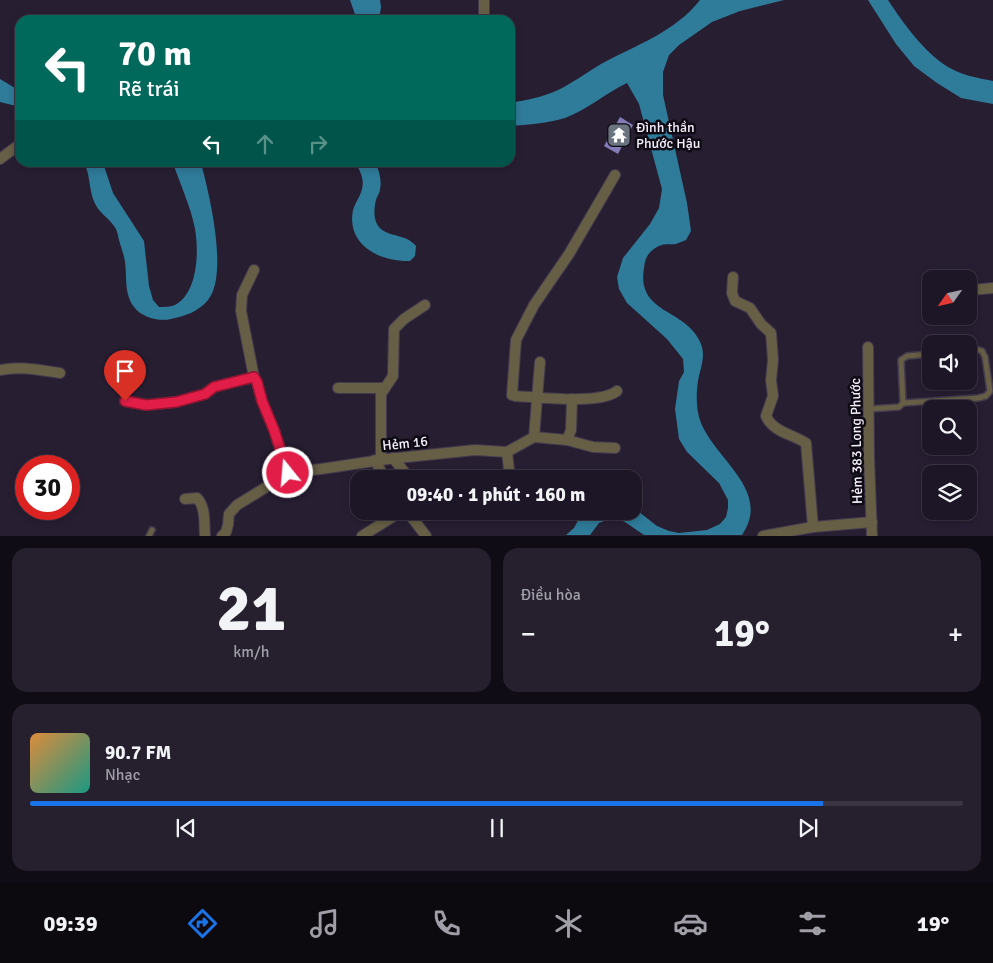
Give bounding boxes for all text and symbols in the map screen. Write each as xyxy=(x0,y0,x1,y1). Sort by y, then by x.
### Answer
text: 70 m xyxy=(118,32,192,75)
icon: left xyxy=(35,35,100,100)
text: Rẽ trái xyxy=(118,75,180,102)
place label: Đình thần Phước Hậu xyxy=(636,119,700,152)
temple icon: Đình thần Phước Hậu xyxy=(606,122,632,148)
icon: left xyxy=(198,130,226,158)
icon: ahead xyxy=(251,130,279,158)
icon: right xyxy=(304,130,332,158)
north arrow xyxy=(922,270,978,325)
map controls xyxy=(922,270,977,520)
button: sound xyxy=(922,335,977,390)
pin xyxy=(104,350,146,401)
icon: arrive xyxy=(111,357,139,385)
street label: Hẻm 383 Long Phước xyxy=(847,377,866,504)
button: search xyxy=(922,400,977,455)
street label: Hẻm 16 xyxy=(381,433,429,454)
position arrow xyxy=(261,446,313,498)
speed limit sign: 30 xyxy=(15,455,80,520)
button: layers xyxy=(922,465,977,520)
text: 09:40 · 1 phút · 160 m xyxy=(407,483,585,507)
text: 21 xyxy=(216,569,286,649)
text: Điều hòa xyxy=(521,585,581,605)
text: 19° xyxy=(714,610,770,657)
text: − xyxy=(521,617,536,651)
text: + xyxy=(948,617,963,651)
text: km/h xyxy=(233,642,269,662)
text: 90.7 FM xyxy=(105,741,171,765)
text: Nhạc xyxy=(105,765,140,785)
icon: previous xyxy=(172,814,200,842)
icon: pause xyxy=(483,814,511,842)
icon: next xyxy=(794,814,822,842)
icon: directions xyxy=(185,906,220,941)
icon: music xyxy=(307,906,342,941)
icon: phone xyxy=(429,906,464,941)
icon: climate xyxy=(551,906,586,941)
icon: car xyxy=(673,906,708,941)
icon: filters xyxy=(795,906,830,941)
text: 09:39 xyxy=(44,910,98,937)
text: 19° xyxy=(917,910,949,937)

